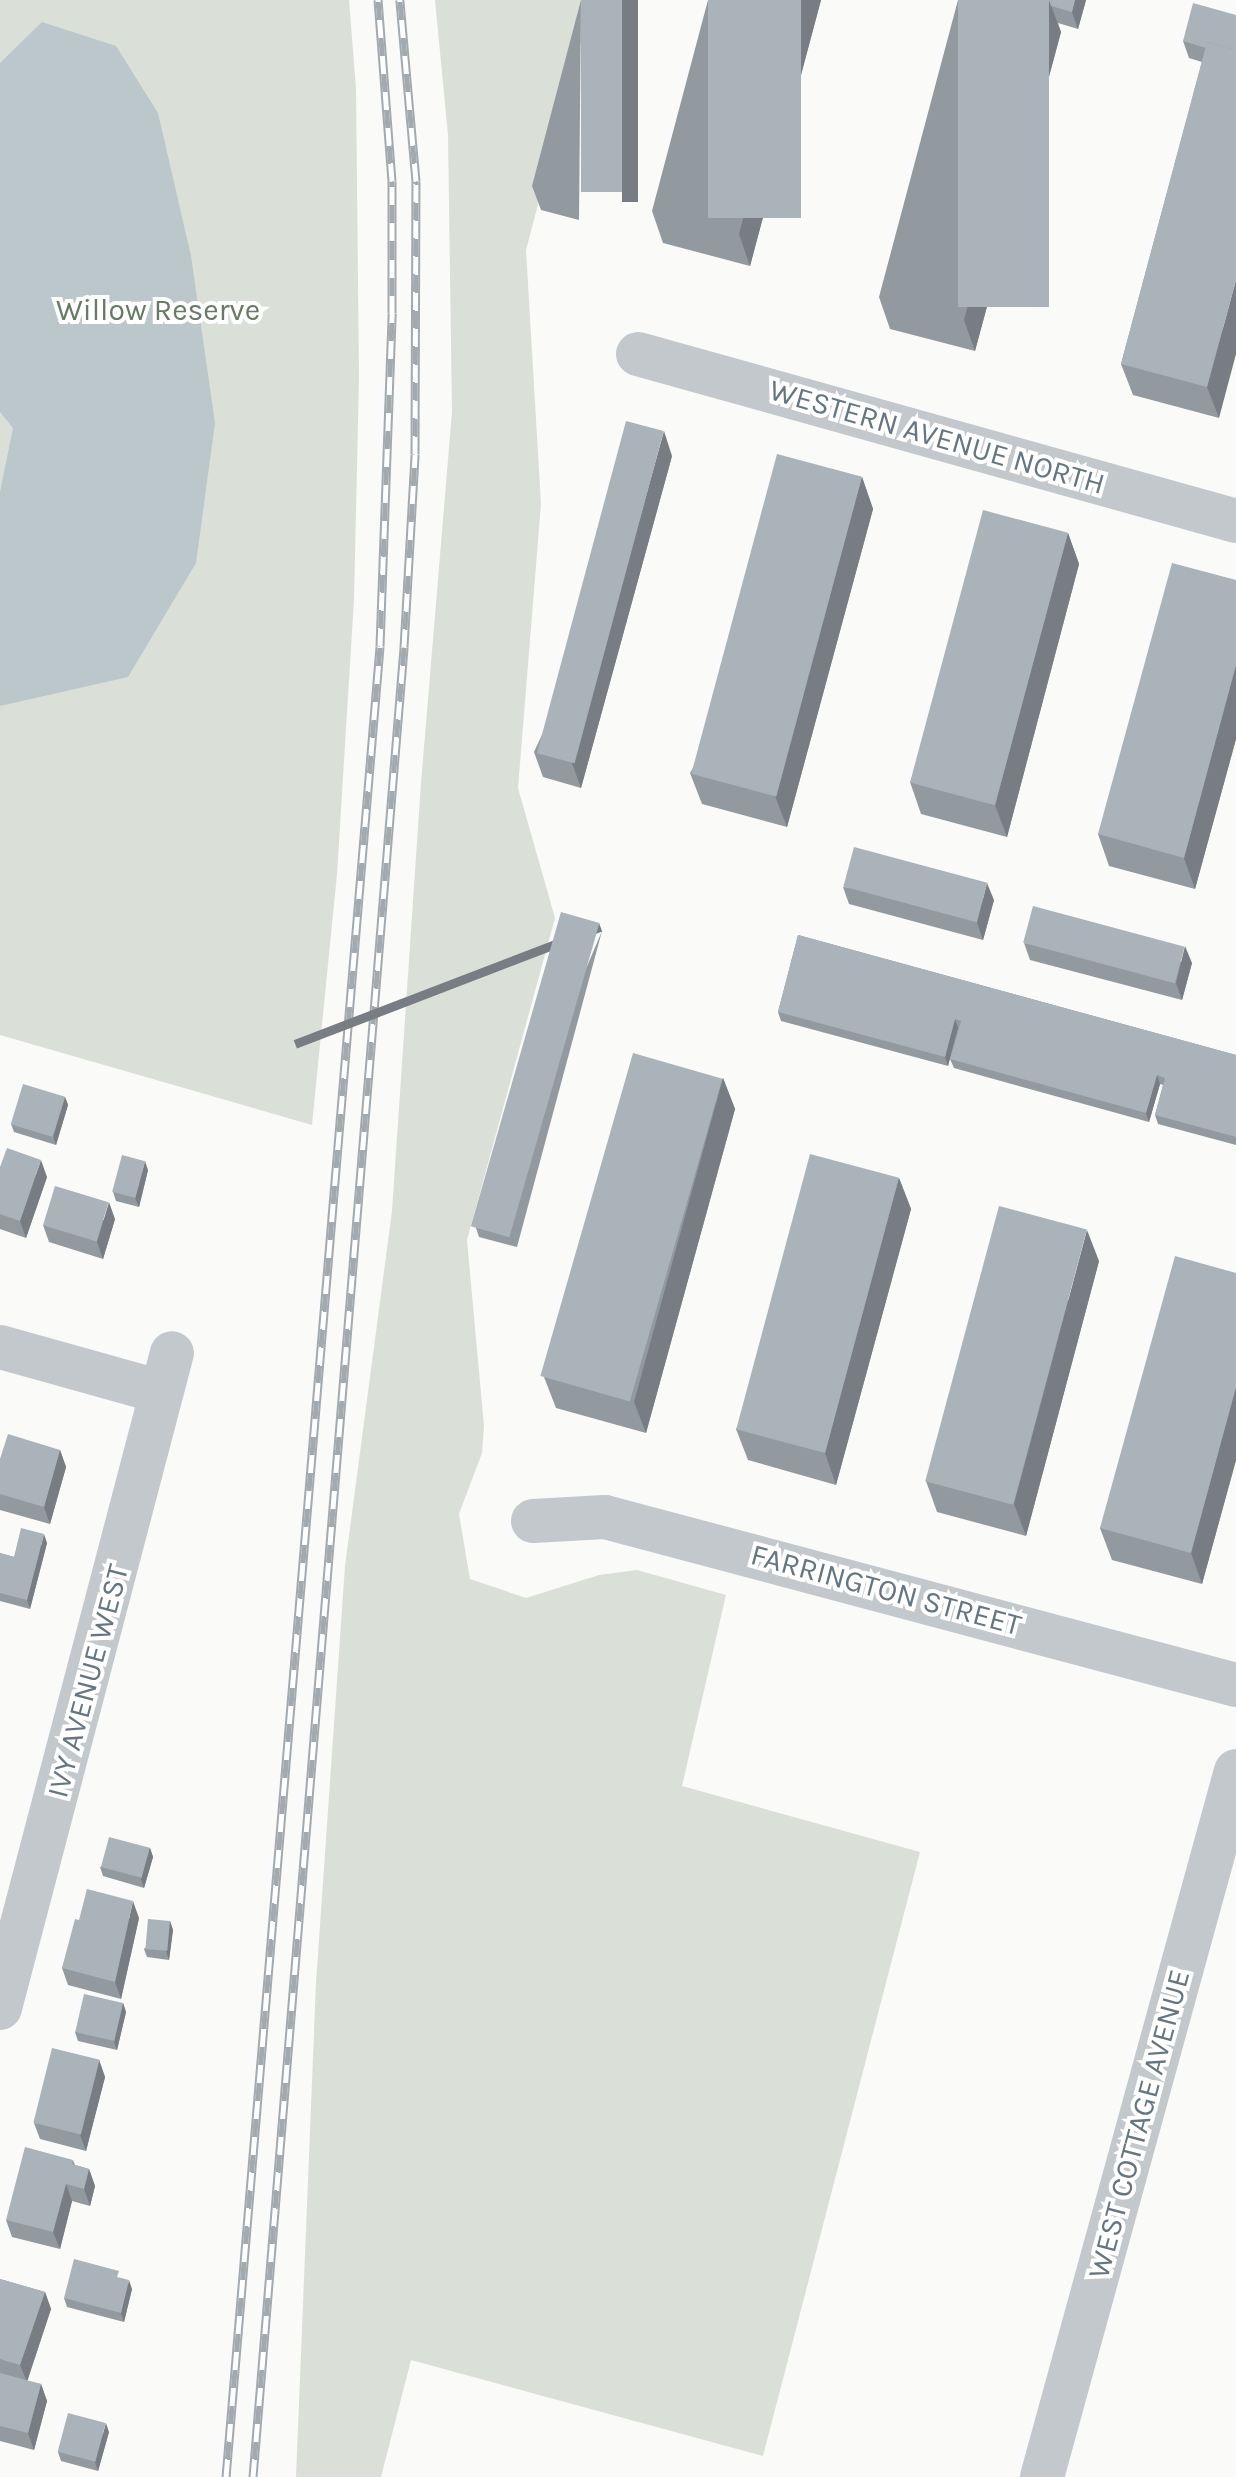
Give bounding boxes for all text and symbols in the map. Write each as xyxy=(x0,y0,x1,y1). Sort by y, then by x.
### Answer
park label: Willow Reserve xyxy=(56,292,260,328)
street label: WESTERN AVENUE NORTH xyxy=(765,372,1109,502)
street label: FARRINGTON STREET xyxy=(747,1537,1025,1643)
street label: IVY AVENUE WEST xyxy=(40,1560,136,1802)
street label: WEST COTTAGE AVENUE xyxy=(1080,1966,1198,2282)

